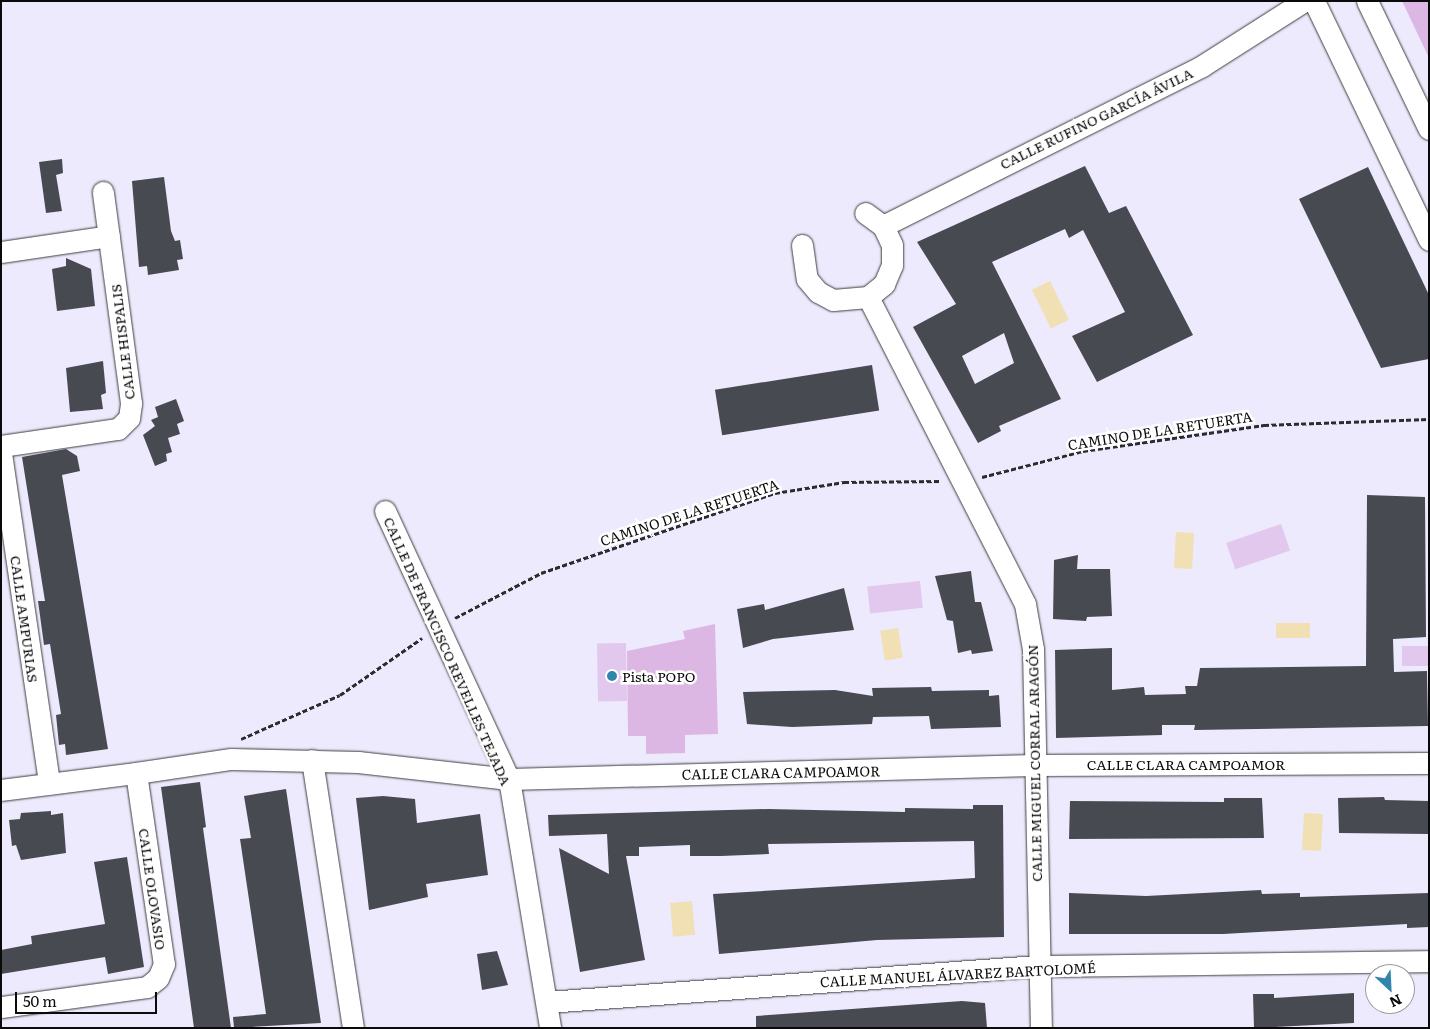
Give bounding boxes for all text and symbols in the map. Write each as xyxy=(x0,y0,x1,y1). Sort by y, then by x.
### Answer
street label: CALLE RUFINO GARCÍA ÁVILA xyxy=(997,64,1195,172)
street label: CALLE HISPALIS xyxy=(107,283,137,401)
street label: CAMINO DE LA RETUERTA xyxy=(1067,407,1253,453)
street label: CAMINO DE LA RETUERTA xyxy=(598,475,780,549)
street label: CALLE DE FRANCISCO REVELLES TEJADA xyxy=(381,514,515,788)
street label: CALLE AMPURIAS xyxy=(8,554,42,684)
street label: CALLE MIGUEL CORRAL ARAGÓN xyxy=(1024,644,1044,882)
place label: Pista POPO xyxy=(622,668,695,684)
marker: Pista POPO xyxy=(606,670,618,682)
street label: CALLE CLARA CAMPOAMOR xyxy=(1087,756,1285,772)
street label: CALLE CLARA CAMPOAMOR xyxy=(682,762,880,782)
street label: CALLE OLOVASIO xyxy=(136,827,170,951)
street label: CALLE MANUEL ÁLVAREZ BARTOLOMÉ xyxy=(820,958,1096,990)
north arrow xyxy=(1365,964,1415,1014)
scale bar xyxy=(18,982,160,1014)
text: 50 m xyxy=(23,989,57,1012)
text: N xyxy=(1386,990,1405,1013)

